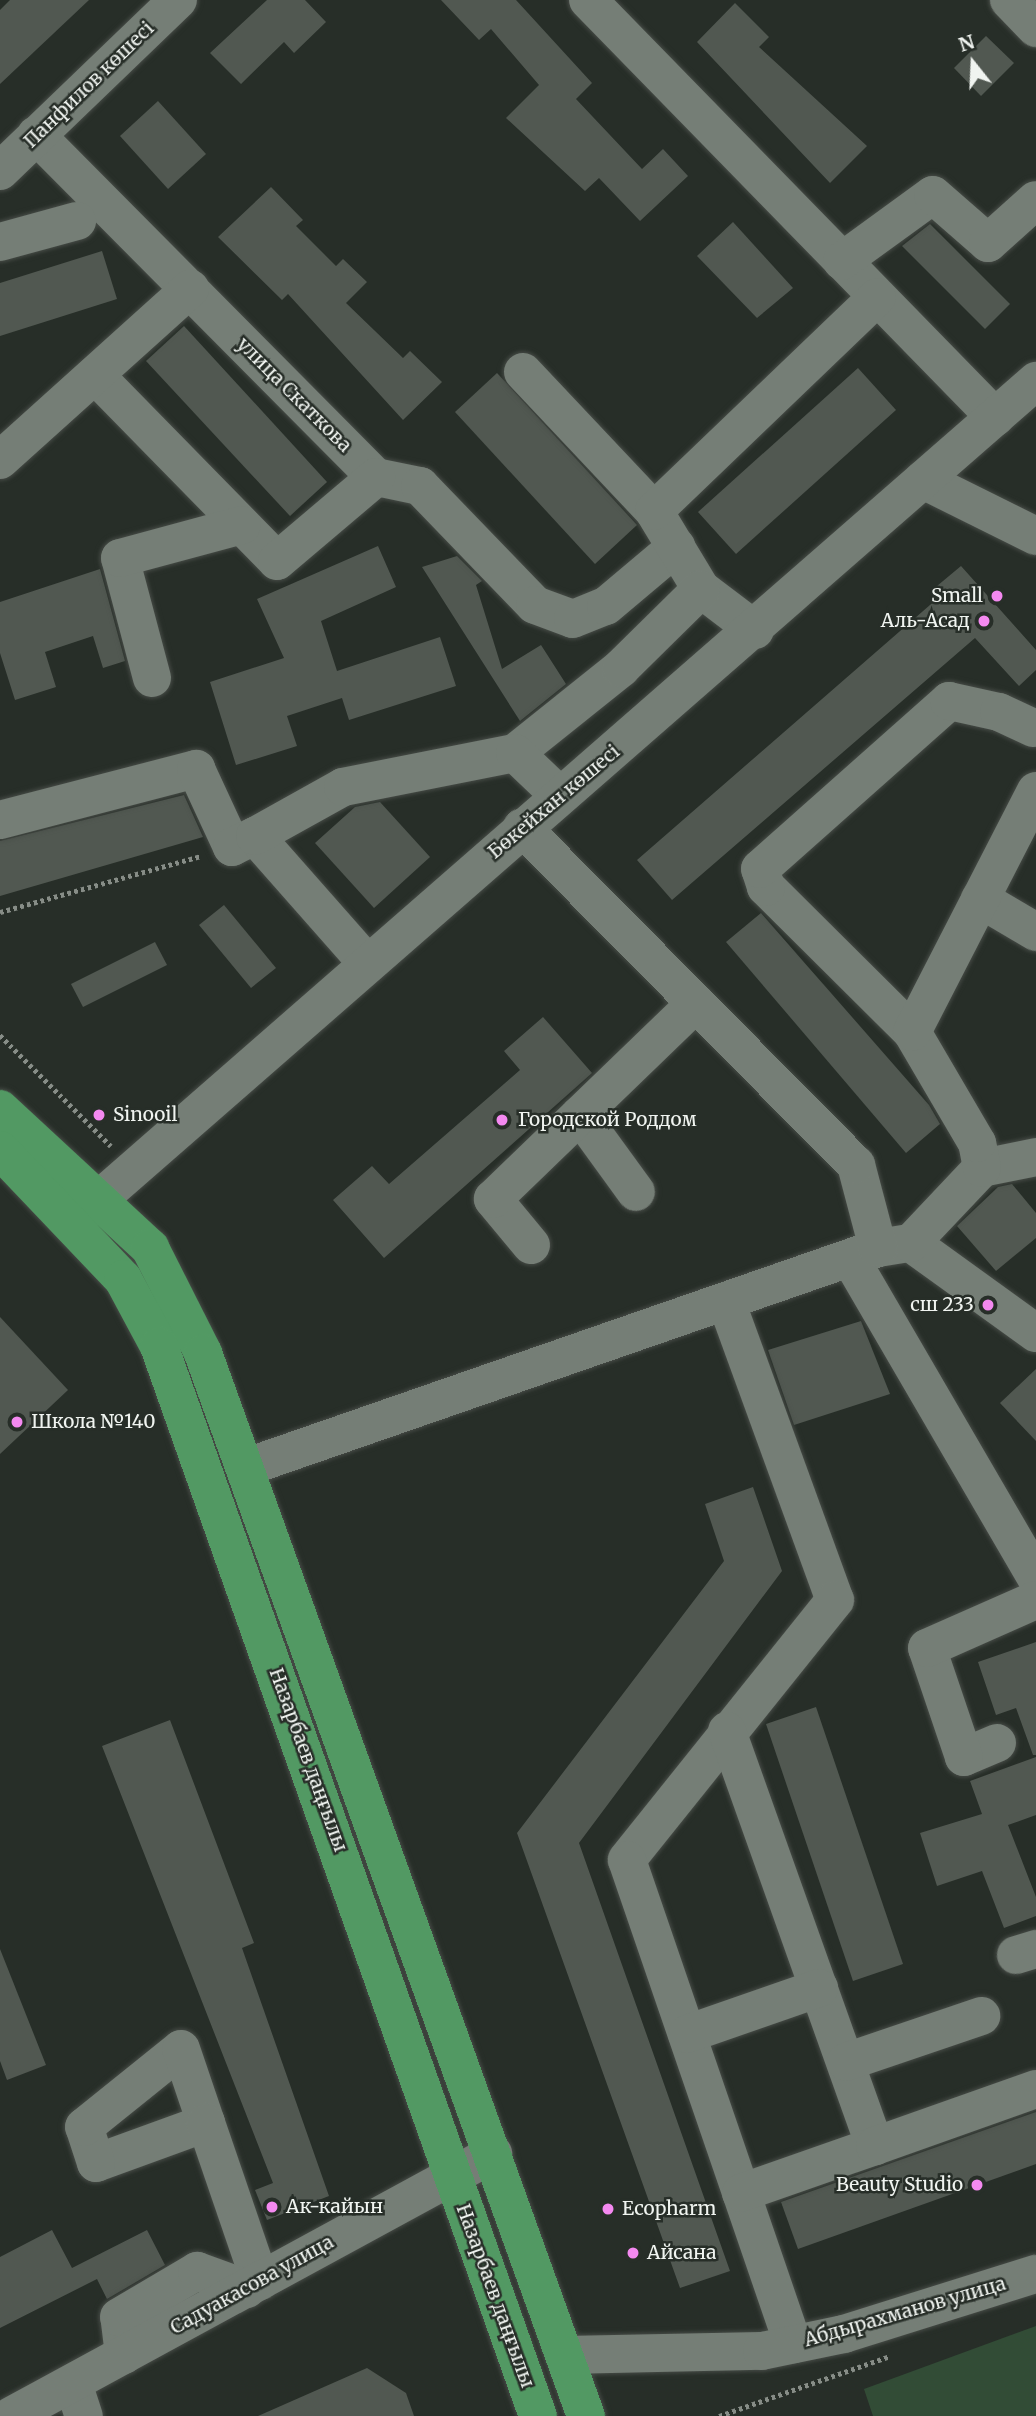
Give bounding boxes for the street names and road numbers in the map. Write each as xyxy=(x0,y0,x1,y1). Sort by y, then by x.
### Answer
street label: Панфилов көшесі xyxy=(19,17,159,153)
street label: улица Скаткова xyxy=(232,333,356,457)
street label: Бөкейхан көшесі xyxy=(484,740,624,864)
street label: Назарбаев даңғылы xyxy=(264,1665,352,1855)
street label: Назарбаев даңғылы xyxy=(451,2201,539,2391)
street label: Садуакасова улица xyxy=(167,2231,337,2339)
street label: Абдырахманов улица xyxy=(802,2272,1008,2352)

